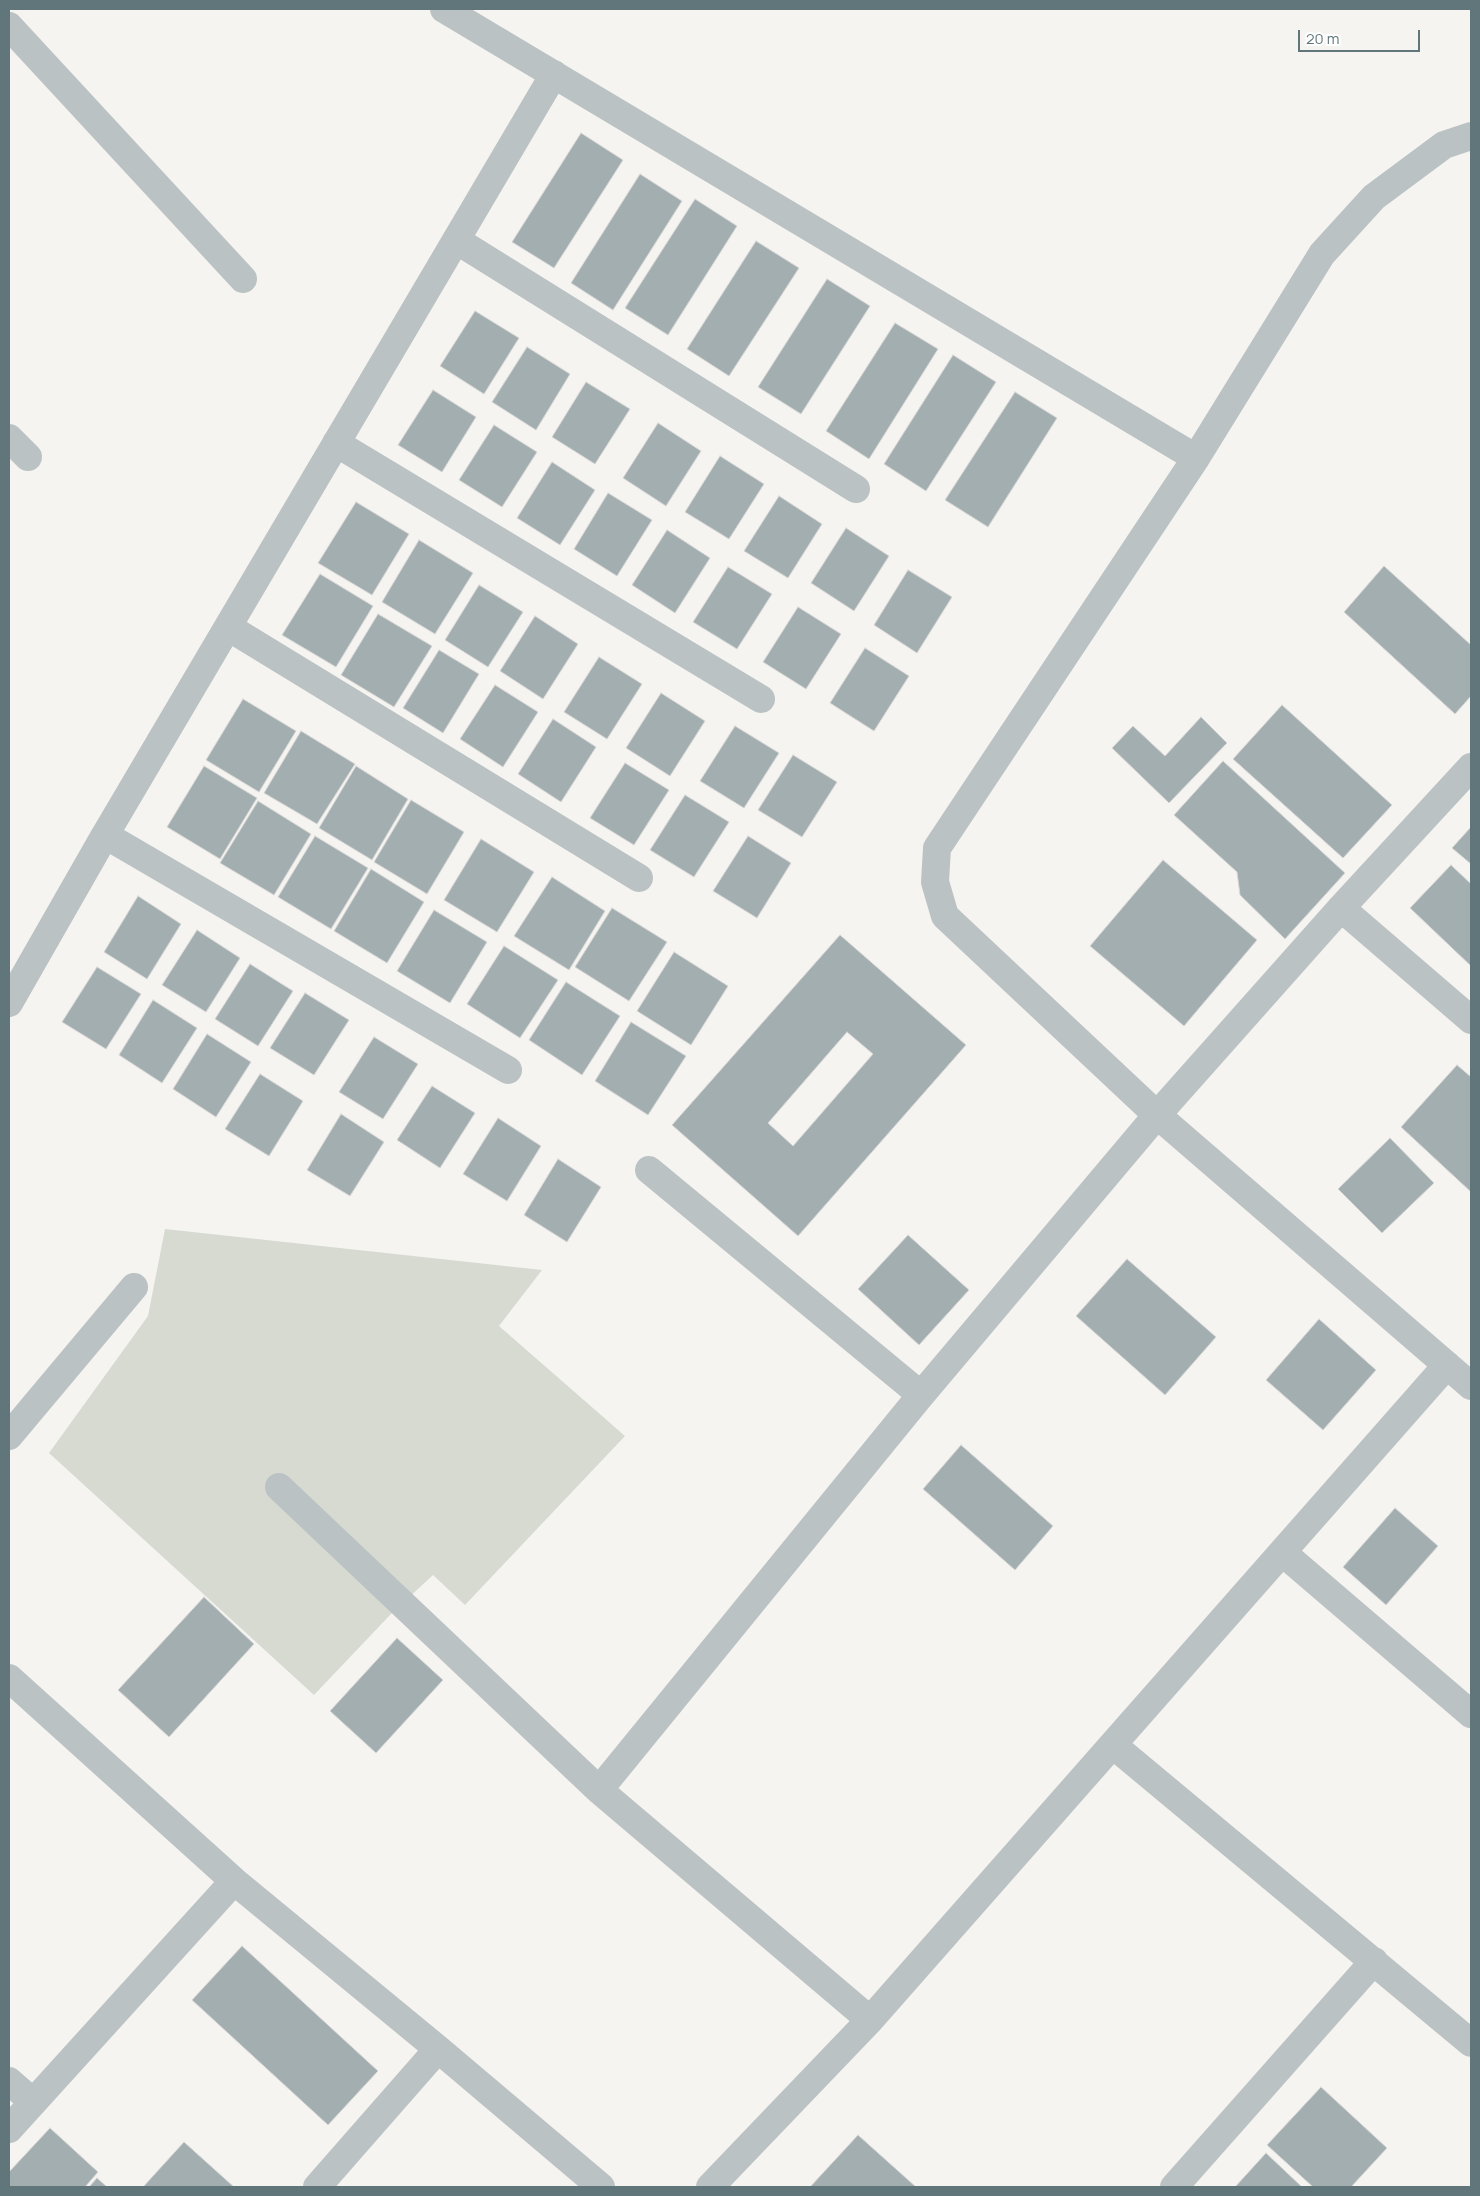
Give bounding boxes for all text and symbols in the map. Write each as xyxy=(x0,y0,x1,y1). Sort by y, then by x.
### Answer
scale bar xyxy=(1300,20,1422,52)
text: 20 m xyxy=(1306,28,1339,49)

